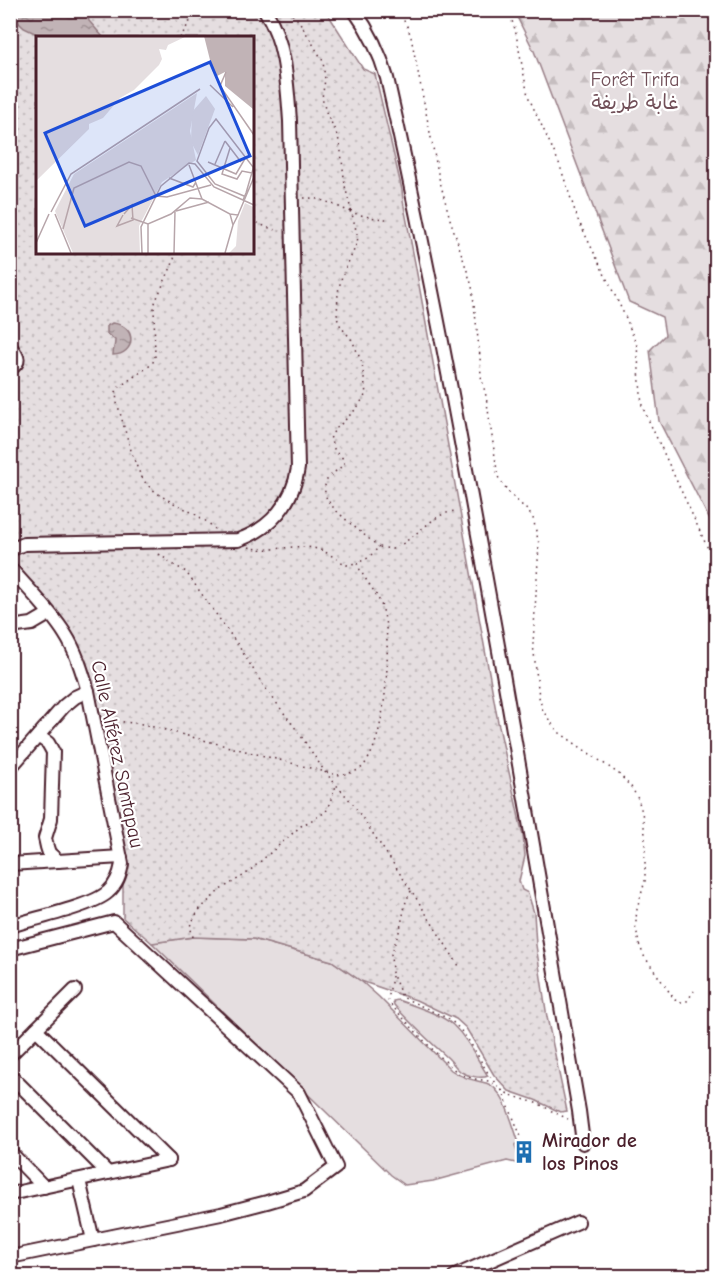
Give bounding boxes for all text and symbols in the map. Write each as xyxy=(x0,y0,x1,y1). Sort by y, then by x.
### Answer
inset map xyxy=(36,36,254,254)
park label: Forêt Trifa غابة طريفة xyxy=(590,68,680,114)
street label: Calle Alférez Santapau xyxy=(86,658,149,850)
place label: Mirador de los Pinos xyxy=(542,1129,637,1175)
building icon: Mirador de los Pinos xyxy=(511,1139,537,1165)

